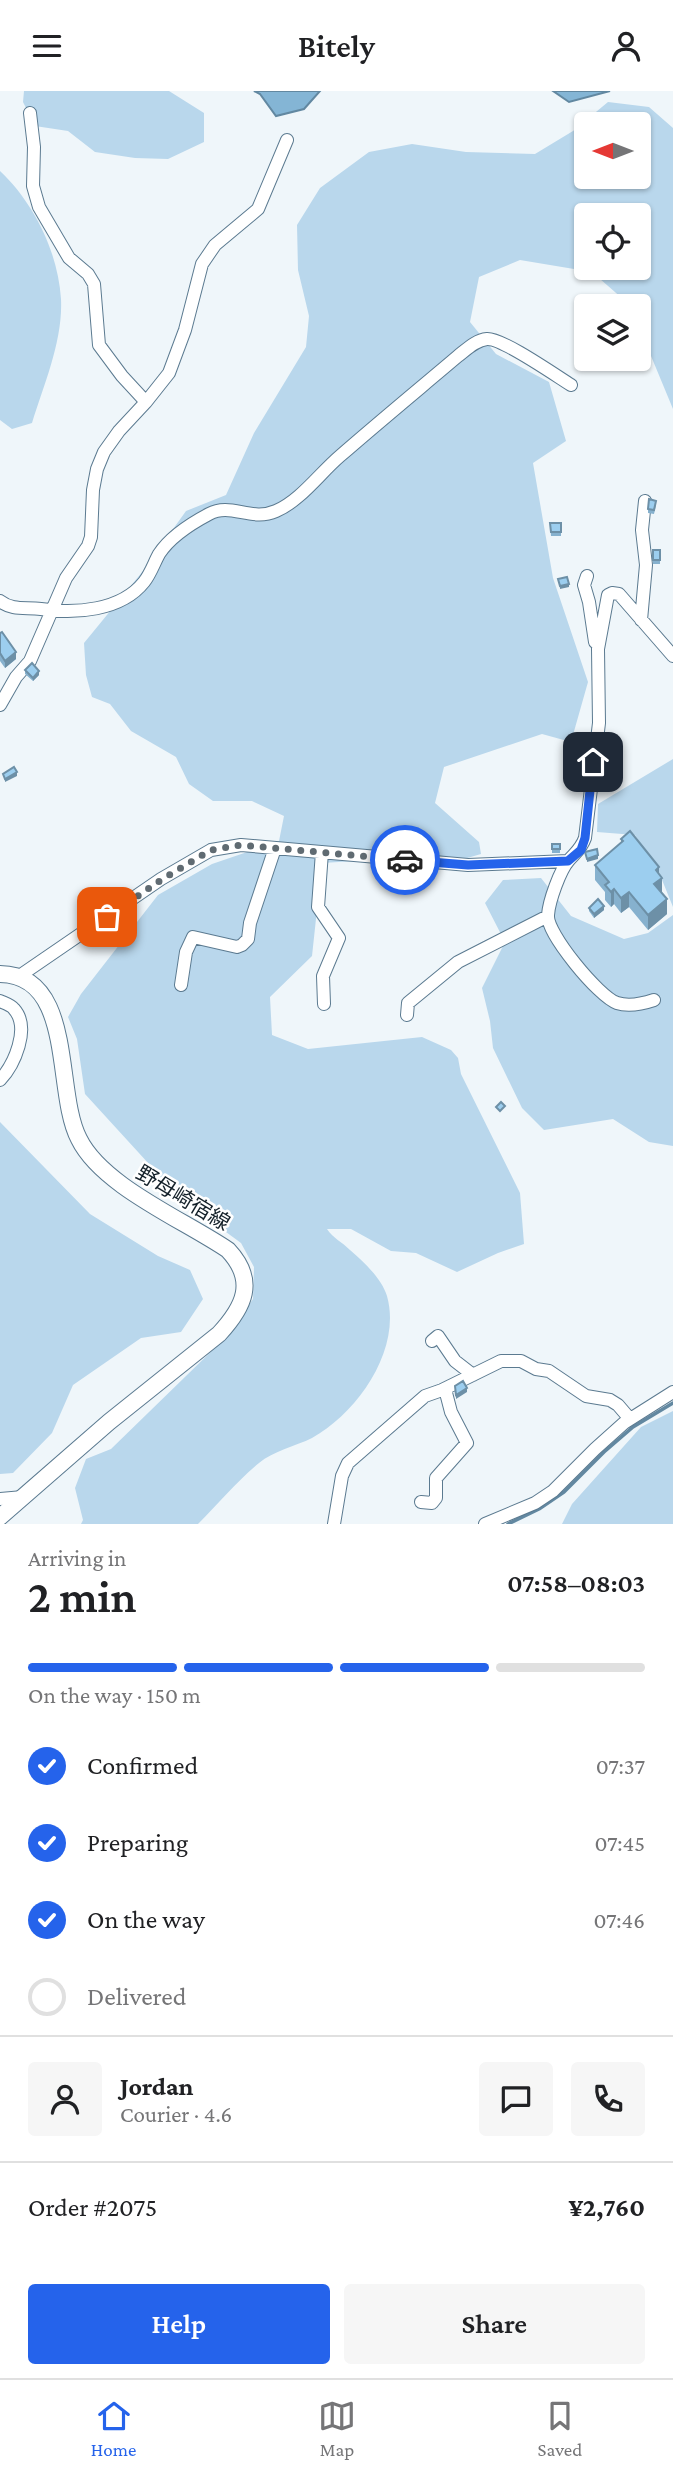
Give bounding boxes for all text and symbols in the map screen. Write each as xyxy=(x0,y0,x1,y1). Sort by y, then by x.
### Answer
icon: menu xyxy=(28,27,66,65)
icon: person xyxy=(607,27,645,65)
text: Bitely xyxy=(298,28,375,64)
north arrow xyxy=(574,112,651,189)
map controls xyxy=(574,112,651,371)
button: locate xyxy=(574,203,651,280)
button: layers xyxy=(574,294,651,371)
pin xyxy=(563,732,623,792)
icon: home xyxy=(574,743,612,781)
courier xyxy=(370,825,440,895)
icon: car xyxy=(386,841,424,879)
pin xyxy=(77,887,137,947)
icon: bag xyxy=(88,898,126,936)
street label: 野母崎宿線 xyxy=(132,1161,234,1235)
text: Arriving in xyxy=(28,1545,126,1571)
text: 07:58–08:03 xyxy=(507,1569,645,1598)
text: 2 min xyxy=(28,1571,136,1622)
text: On the way · 150 m xyxy=(28,1682,201,1708)
icon: check xyxy=(28,1747,66,1785)
text: Confirmed xyxy=(87,1751,198,1780)
text: 07:37 xyxy=(596,1753,645,1779)
icon: check xyxy=(28,1824,66,1862)
text: Preparing xyxy=(87,1828,188,1857)
text: 07:45 xyxy=(595,1830,645,1856)
icon: check xyxy=(28,1901,66,1939)
text: On the way xyxy=(87,1905,205,1934)
text: 07:46 xyxy=(594,1907,645,1933)
text: Delivered xyxy=(87,1982,186,2011)
button: person xyxy=(28,2062,102,2136)
button: chat xyxy=(479,2062,553,2136)
button: phone xyxy=(571,2062,645,2136)
text: Jordan xyxy=(120,2072,194,2101)
text: Courier · 4.6 xyxy=(120,2101,232,2127)
text: Order #2075 xyxy=(28,2193,157,2222)
text: ¥2,760 xyxy=(569,2193,645,2222)
button: Help xyxy=(28,2284,330,2364)
button: Share xyxy=(344,2284,645,2364)
tab: Home xyxy=(91,2397,136,2460)
tab: Map xyxy=(318,2397,356,2460)
tab: Saved xyxy=(538,2397,582,2460)

